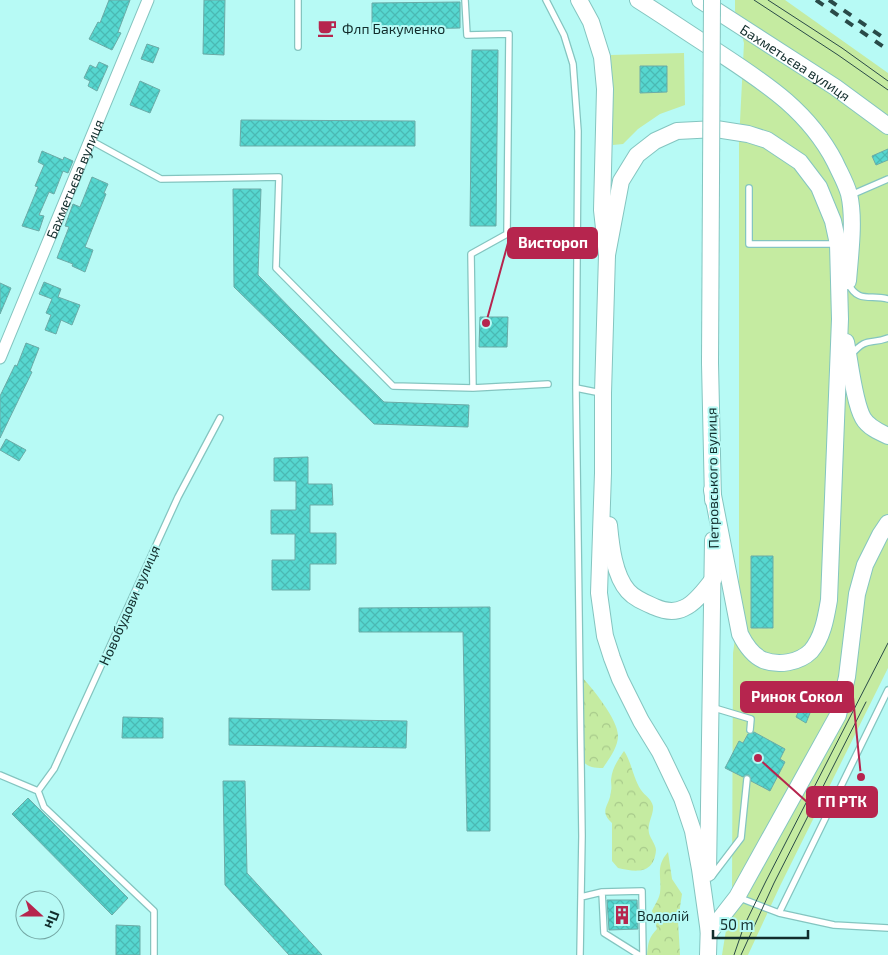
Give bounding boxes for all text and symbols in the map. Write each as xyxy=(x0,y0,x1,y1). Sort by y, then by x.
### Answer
cafe icon: Флп Бакуменко xyxy=(316,17,338,39)
place label: Флп Бакуменко xyxy=(342,20,445,37)
street label: Бахметьєва вулиця xyxy=(737,20,854,104)
street label: Бахметьєва вулиця xyxy=(42,116,106,241)
callout: Вистороп xyxy=(508,228,597,258)
text: Вистороп xyxy=(518,233,588,251)
street label: Петровського вулиця xyxy=(702,407,722,549)
street label: Новобудови вулиця xyxy=(95,542,163,668)
callout: Ринок Сокол xyxy=(741,682,853,712)
text: Ринок Сокол xyxy=(751,687,843,705)
callout: ГП РТК xyxy=(807,787,877,817)
text: ГП РТК xyxy=(817,792,867,810)
north arrow xyxy=(15,890,65,940)
building icon: Водолій xyxy=(611,904,633,926)
place label: Водолій xyxy=(637,907,689,924)
text: Пн xyxy=(41,908,64,931)
scale bar xyxy=(713,908,808,940)
text: 50 m xyxy=(720,915,754,933)

